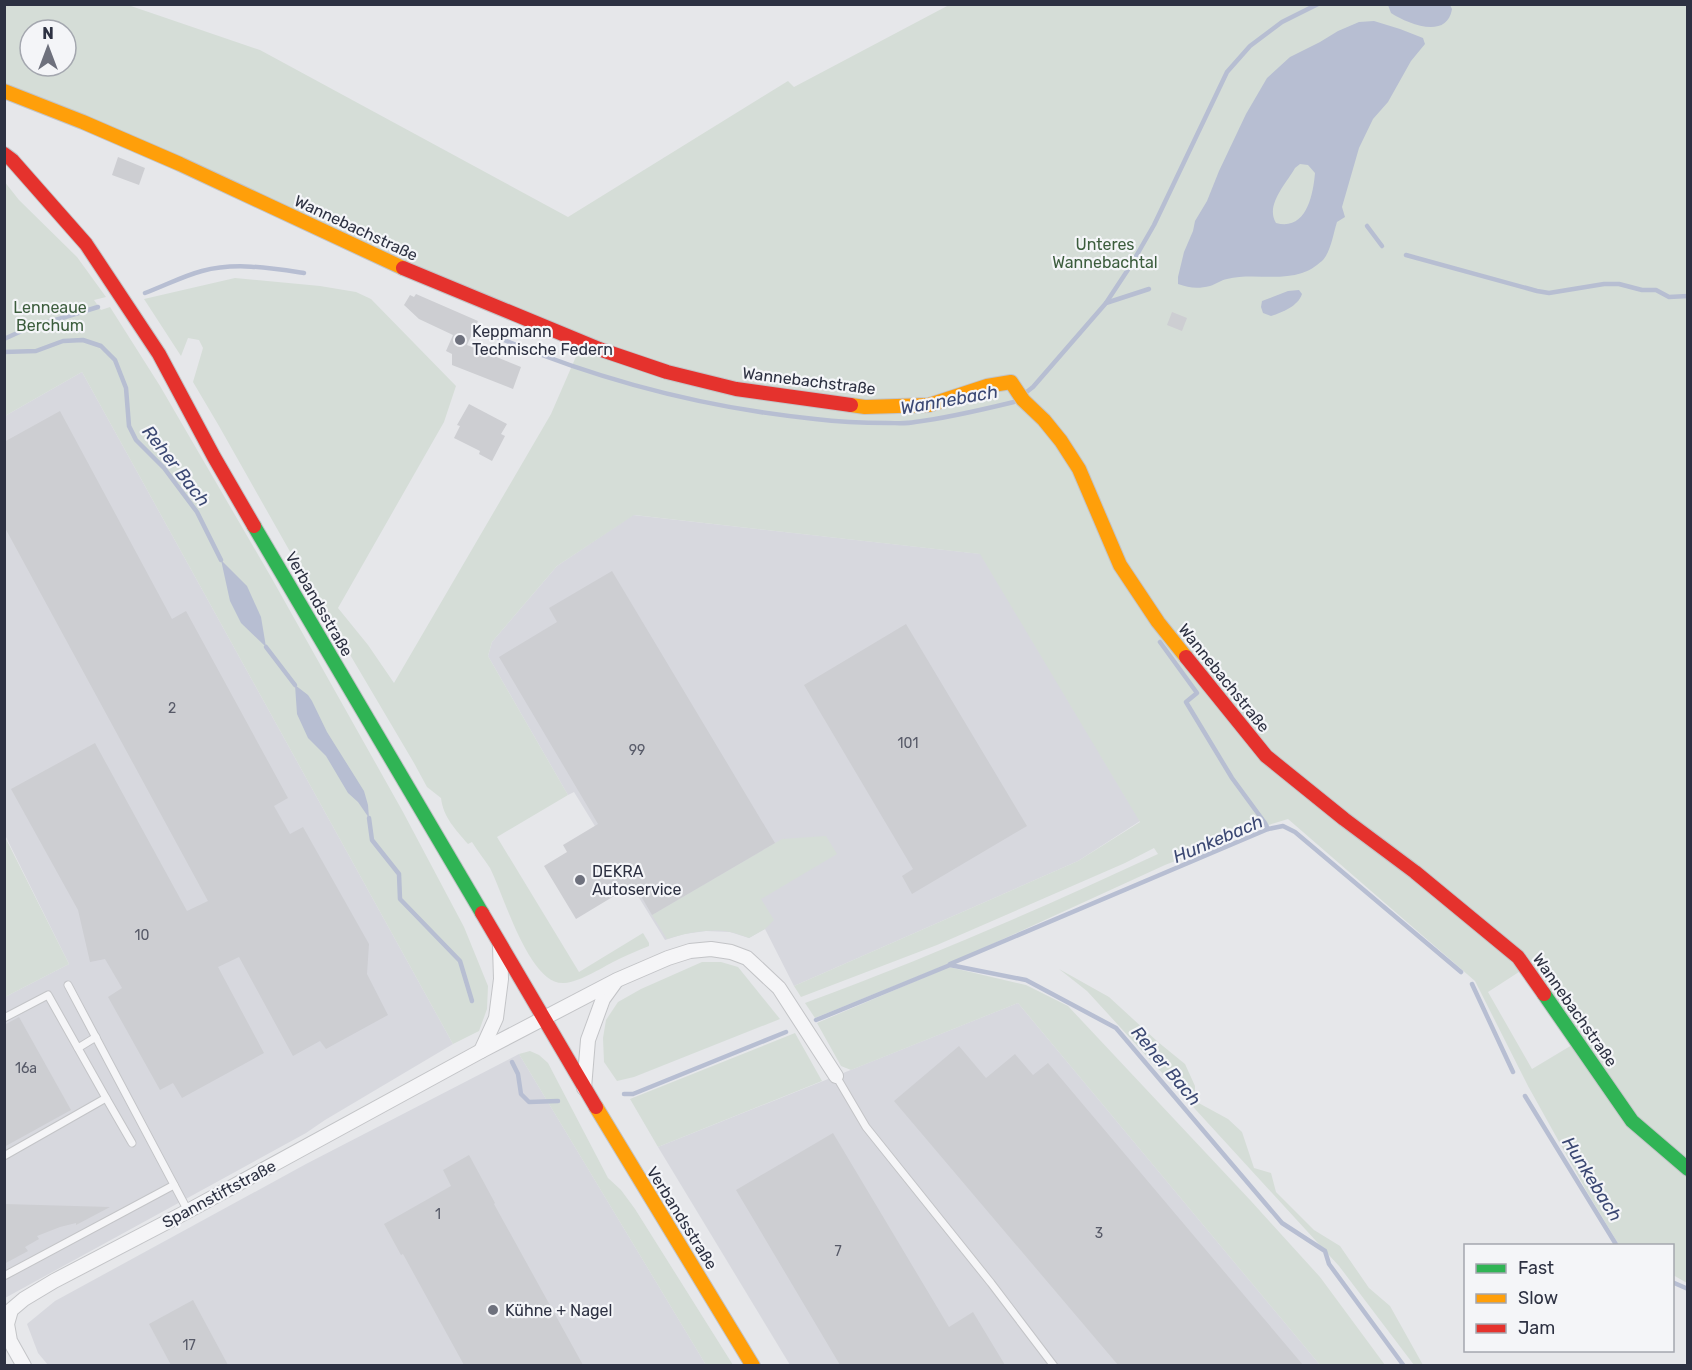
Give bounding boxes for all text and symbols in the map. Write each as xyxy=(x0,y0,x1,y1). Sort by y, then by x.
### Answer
north arrow xyxy=(18,18,78,78)
text: N xyxy=(42,24,54,43)
street label: Wannebachstraße xyxy=(291,191,421,265)
park label: Unteres Wannebachtal xyxy=(1052,235,1158,272)
park label: Lenneaue Berchum xyxy=(13,298,87,335)
place label: Keppmann Technische Federn xyxy=(472,322,613,359)
marker: Keppmann Technische Federn xyxy=(453,333,467,347)
street label: Wannebachstraße xyxy=(741,363,877,399)
water label: Wannebach xyxy=(898,381,1000,419)
water label: Reher Bach xyxy=(137,421,215,511)
street label: Verbandsstraße xyxy=(281,548,357,660)
street label: Wannebachstraße xyxy=(1174,620,1274,736)
house number: 2 xyxy=(168,700,176,717)
house number: 101 xyxy=(898,735,918,752)
house number: 99 xyxy=(629,742,645,759)
water label: Hunkebach xyxy=(1170,810,1266,868)
place label: DEKRA Autoservice xyxy=(592,862,681,899)
marker: DEKRA Autoservice xyxy=(573,873,587,887)
house number: 10 xyxy=(135,927,150,944)
street label: Wannebachstraße xyxy=(1529,950,1621,1070)
water label: Reher Bach xyxy=(1126,1022,1206,1110)
house number: 16a xyxy=(15,1060,37,1077)
water label: Hunkebach xyxy=(1557,1133,1627,1225)
street label: Spannstiftstraße xyxy=(159,1156,279,1232)
street label: Verbandsstraße xyxy=(643,1163,721,1273)
house number: 1 xyxy=(435,1206,441,1223)
house number: 3 xyxy=(1095,1225,1103,1242)
house number: 7 xyxy=(834,1243,842,1260)
legend xyxy=(1464,1244,1674,1352)
text: Fast xyxy=(1518,1257,1554,1279)
text: Slow xyxy=(1518,1287,1558,1309)
place label: Kühne + Nagel xyxy=(505,1301,612,1320)
marker: Kühne + Nagel xyxy=(486,1303,500,1317)
text: Jam xyxy=(1518,1317,1555,1339)
house number: 17 xyxy=(182,1337,196,1354)

